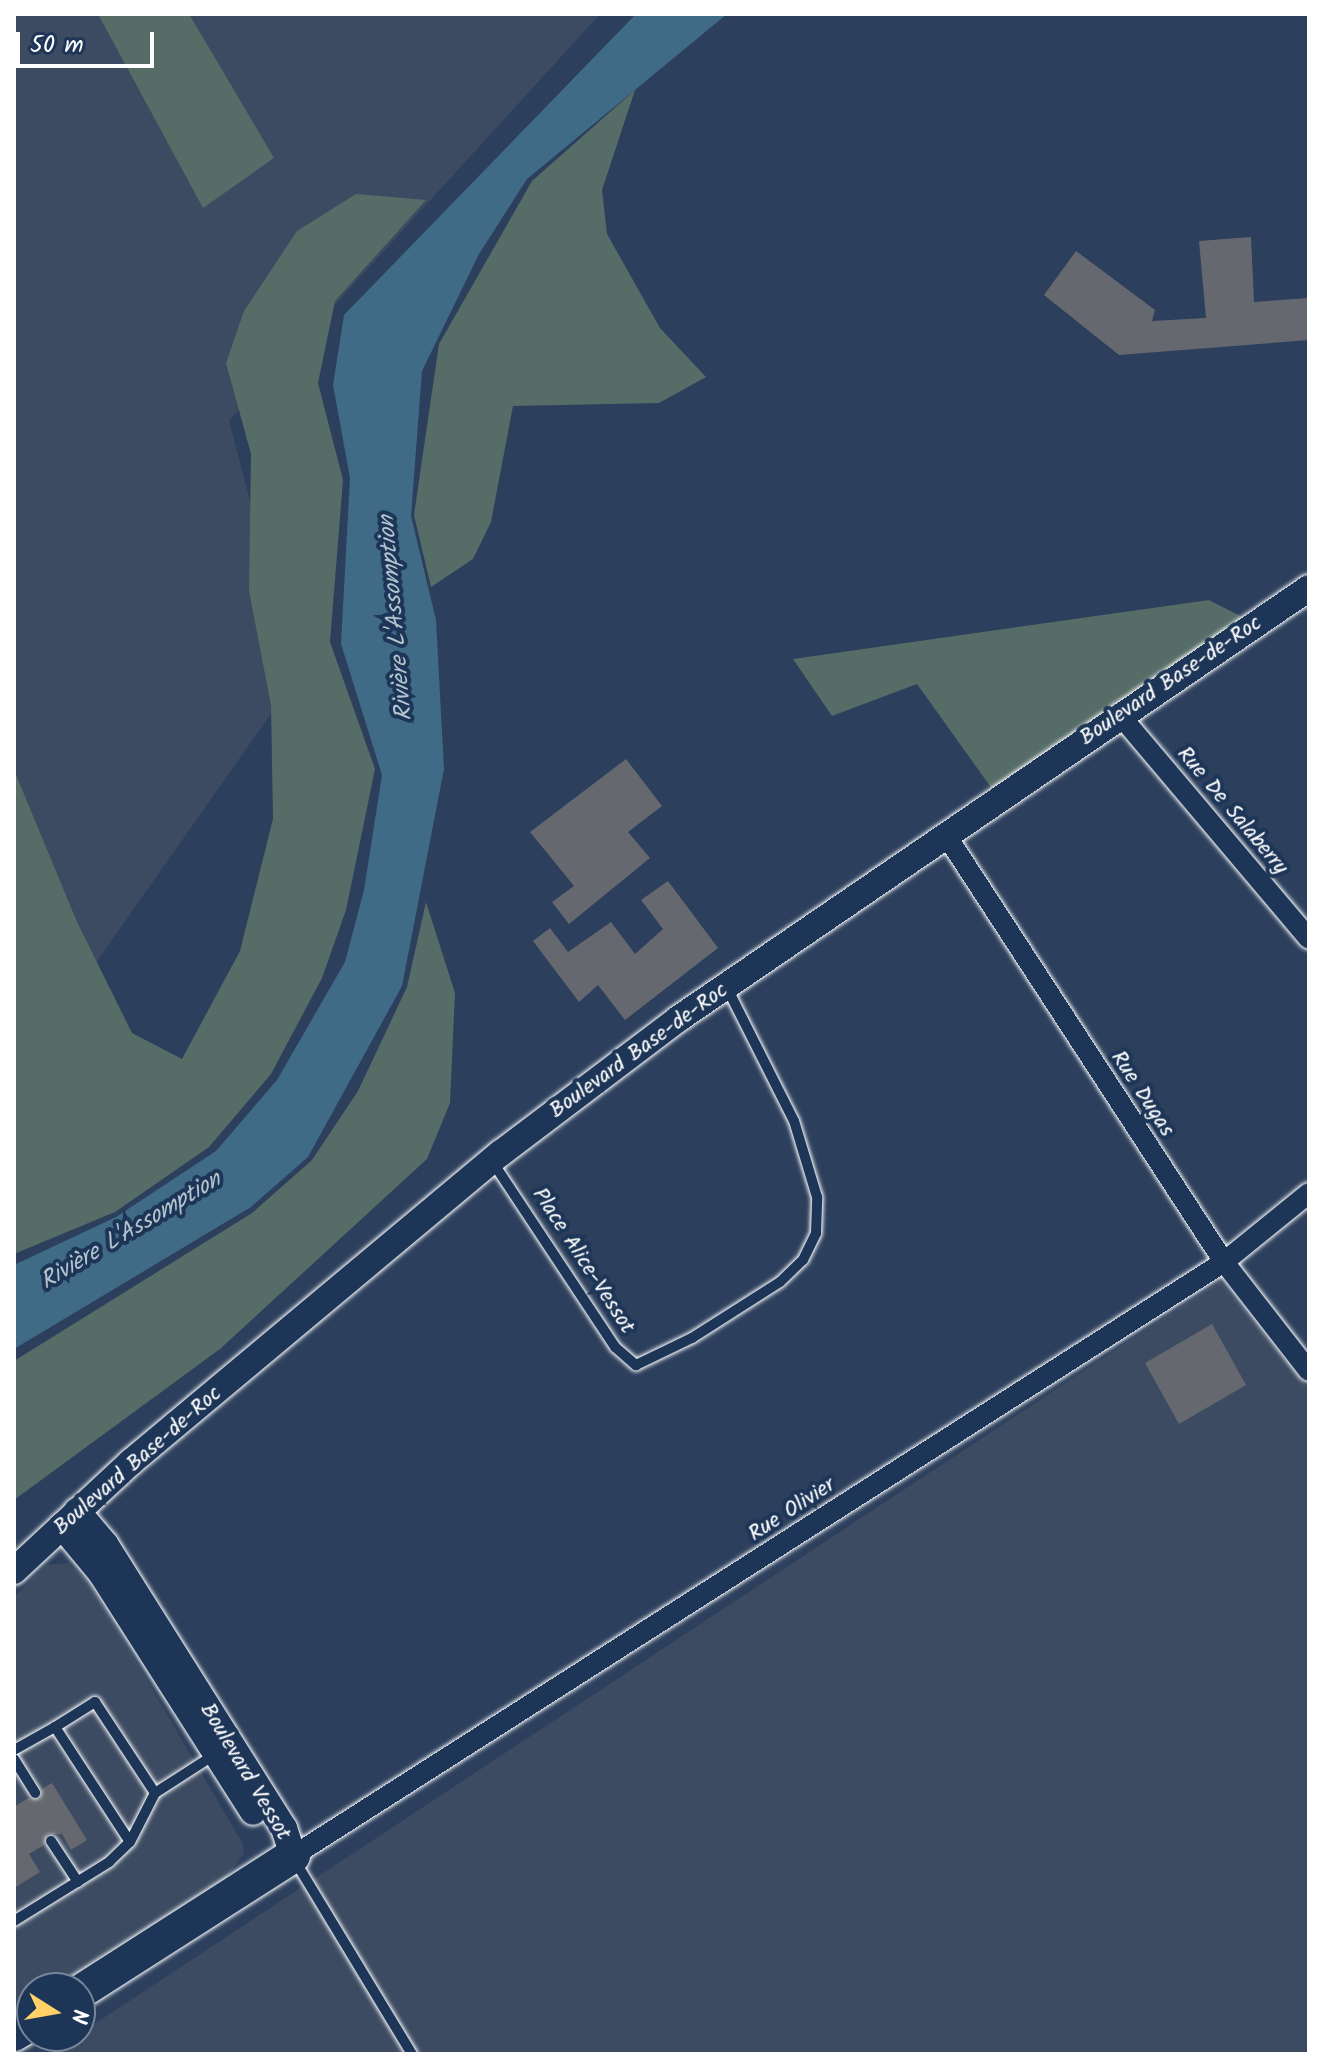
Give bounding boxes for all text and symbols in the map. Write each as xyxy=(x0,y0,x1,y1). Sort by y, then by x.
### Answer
scale bar xyxy=(20,16,158,66)
text: 50 m xyxy=(30,26,84,65)
water label: Rivière L'Assomption xyxy=(373,514,419,722)
street label: Boulevard Base-de-Roc xyxy=(1075,610,1267,752)
street label: Rue De Salaberry xyxy=(1171,742,1293,880)
street label: Boulevard Base-de-Roc xyxy=(545,977,733,1125)
street label: Rue Dugas xyxy=(1104,1046,1180,1142)
water label: Rivière L'Assomption xyxy=(35,1166,227,1296)
street label: Place Alice-Vessot xyxy=(526,1183,640,1339)
street label: Boulevard Base-de-Roc xyxy=(49,1381,227,1541)
street label: Rue Olivier xyxy=(744,1472,840,1548)
street label: Boulevard Vessot xyxy=(194,1699,296,1845)
north arrow xyxy=(16,1972,96,2052)
text: N xyxy=(60,2006,97,2026)

